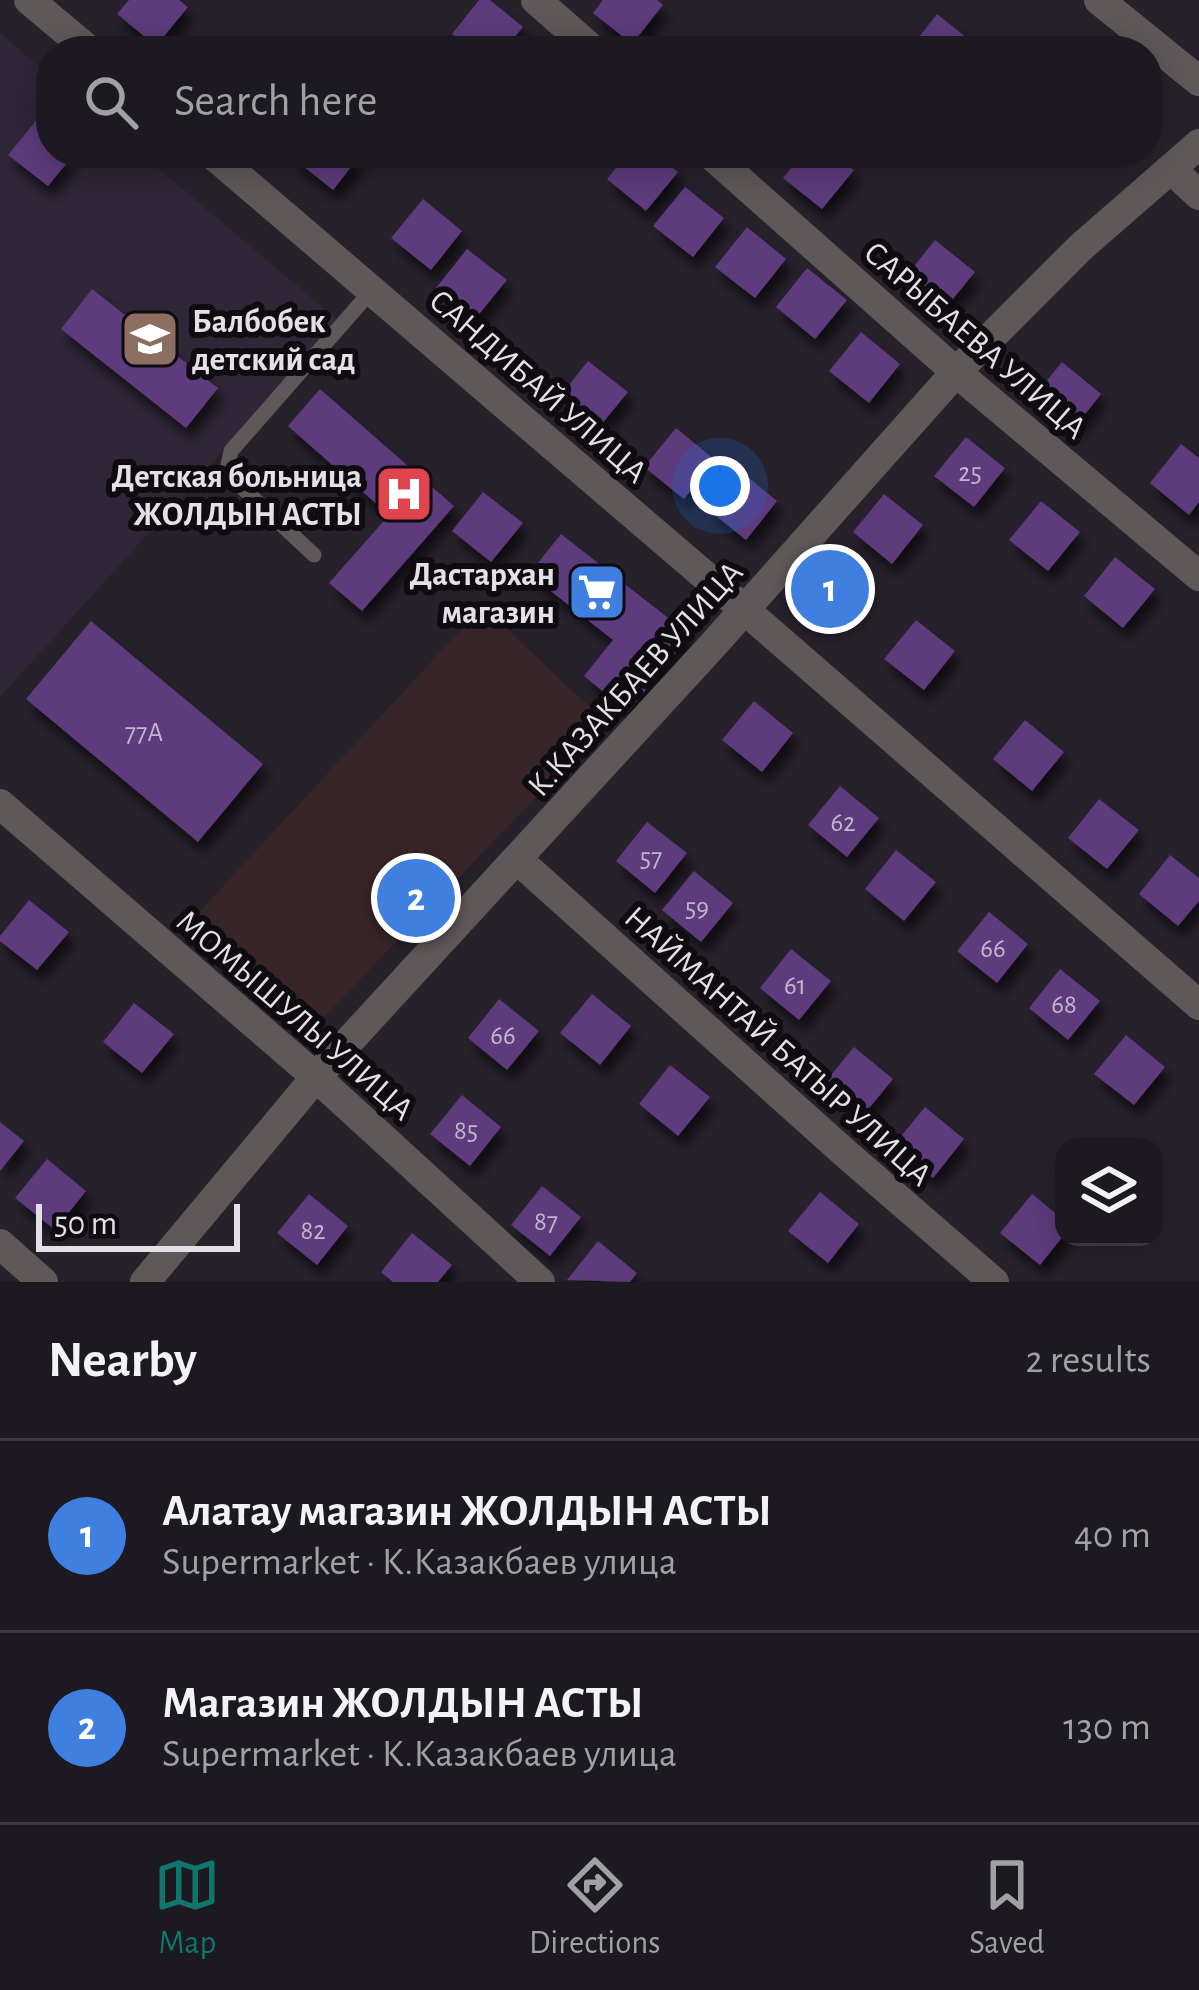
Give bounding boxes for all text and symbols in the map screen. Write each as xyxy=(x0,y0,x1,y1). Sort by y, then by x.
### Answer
search box xyxy=(36,36,1163,168)
icon: search xyxy=(78,69,144,135)
text: Search here xyxy=(174,79,377,124)
street label: САРЫБАЕВА УЛИЦА xyxy=(857,236,1092,446)
street label: САНДИБАЙ УЛИЦА xyxy=(422,282,654,490)
place label: Балбобек детский сад xyxy=(192,306,355,377)
school or university icon: Балбобек детский сад xyxy=(119,308,181,370)
your location xyxy=(690,456,750,516)
house number: 25 xyxy=(958,459,982,486)
place label: Детская больница ЖОЛДЫН АСТЫ xyxy=(111,461,362,532)
hospital icon: Детская больница ЖОЛДЫН АСТЫ xyxy=(373,463,435,525)
pin: 1 xyxy=(791,544,869,634)
street label: К.КАЗАКБАЕВ УЛИЦА xyxy=(522,556,750,803)
place label: Дастархан магазин xyxy=(410,559,555,630)
supermarket icon: Дастархан магазин xyxy=(566,561,628,623)
house number: 77А xyxy=(125,719,163,746)
house number: 62 xyxy=(831,809,855,836)
house number: 57 xyxy=(640,844,662,871)
pin: 2 xyxy=(377,853,455,943)
house number: 59 xyxy=(685,894,709,921)
street label: НАЙМАНТАЙ БАТЫР УЛИЦА xyxy=(618,899,938,1193)
street label: МОМЫШУЛЫ УЛИЦА xyxy=(170,905,419,1127)
house number: 66 xyxy=(980,935,1006,962)
house number: 61 xyxy=(784,972,806,999)
house number: 68 xyxy=(1051,991,1077,1018)
house number: 66 xyxy=(490,1022,516,1049)
house number: 85 xyxy=(454,1117,478,1144)
map controls xyxy=(1055,1138,1163,1246)
button: layers xyxy=(1055,1138,1163,1246)
scale bar xyxy=(36,1198,240,1251)
text: 50 m xyxy=(54,1208,117,1241)
house number: 87 xyxy=(534,1208,558,1235)
house number: 82 xyxy=(300,1217,326,1244)
text: Nearby xyxy=(48,1335,197,1386)
text: 2 results xyxy=(1025,1341,1151,1380)
text: Алатау магазин ЖОЛДЫН АСТЫ xyxy=(162,1489,772,1534)
text: 1 xyxy=(80,1516,94,1555)
text: 40 m xyxy=(1074,1516,1151,1555)
text: Supermarket · К.Казакбаев улица xyxy=(162,1543,677,1582)
text: Магазин ЖОЛДЫН АСТЫ xyxy=(162,1681,644,1726)
text: 2 xyxy=(78,1708,96,1747)
text: 130 m xyxy=(1063,1708,1151,1747)
text: Supermarket · К.Казакбаев улица xyxy=(162,1735,677,1774)
tab: Map xyxy=(154,1852,220,1964)
tab: Directions xyxy=(529,1852,660,1964)
tab: Saved xyxy=(969,1852,1045,1964)

